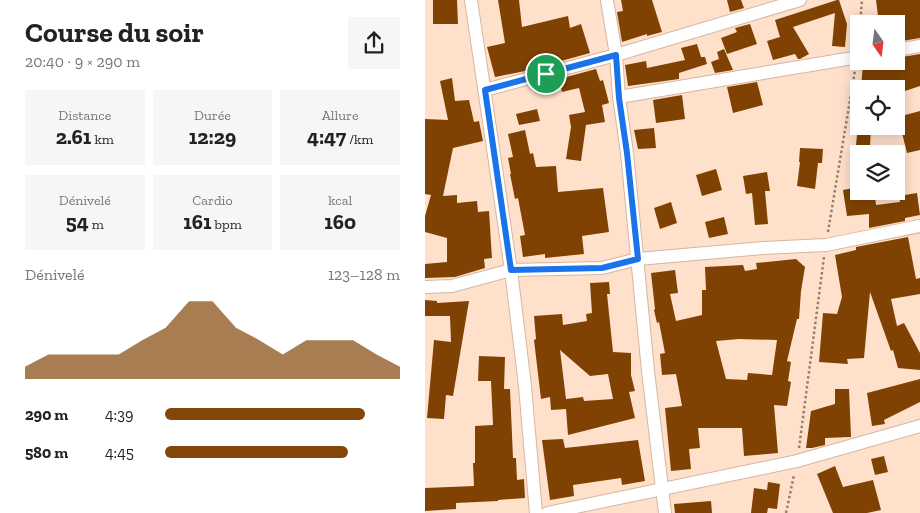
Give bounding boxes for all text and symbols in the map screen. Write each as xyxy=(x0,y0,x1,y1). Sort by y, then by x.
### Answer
north arrow xyxy=(850,15,905,70)
map controls xyxy=(850,15,905,200)
text: Course du soir xyxy=(25,16,204,49)
button: share xyxy=(348,17,400,69)
text: 20:40 · 9 × 290 m xyxy=(25,52,140,71)
pin xyxy=(525,53,567,95)
icon: arrive xyxy=(532,60,560,88)
button: locate xyxy=(850,80,905,135)
text: Distance xyxy=(58,107,111,124)
text: Durée xyxy=(194,107,231,124)
text: Allure xyxy=(322,107,359,124)
text: 2.61 xyxy=(56,124,91,149)
text: 12:29 xyxy=(189,124,236,149)
text: 4:47 xyxy=(307,124,346,149)
text: km xyxy=(91,131,114,148)
text: /km xyxy=(346,131,373,148)
button: layers xyxy=(850,145,905,200)
text: Dénivelé xyxy=(59,192,111,209)
text: Cardio xyxy=(192,192,233,209)
text: kcal xyxy=(328,192,352,209)
text: 54 xyxy=(66,209,89,234)
text: 161 xyxy=(183,209,211,234)
text: 160 xyxy=(324,209,356,234)
text: m xyxy=(89,216,104,233)
text: bpm xyxy=(211,216,242,233)
text: Dénivelé xyxy=(25,265,84,284)
text: 123–128 m xyxy=(328,265,400,284)
text: 290 m xyxy=(25,405,68,424)
text: 4:39 xyxy=(105,405,134,424)
text: 580 m xyxy=(25,443,68,462)
text: 4:45 xyxy=(105,443,134,462)

